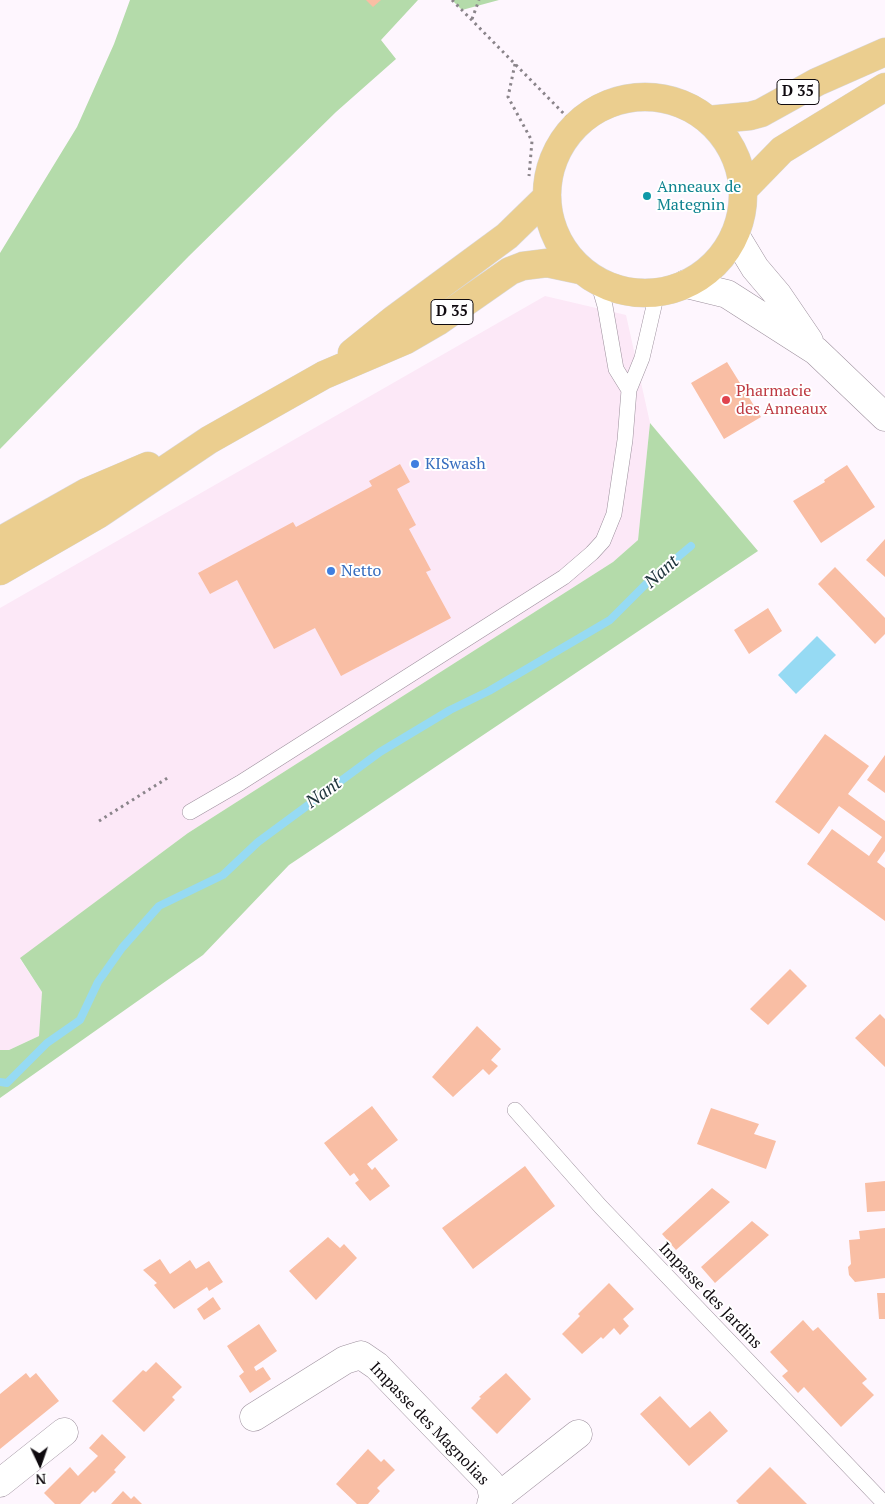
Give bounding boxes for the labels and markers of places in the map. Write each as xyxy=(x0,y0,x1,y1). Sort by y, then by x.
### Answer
place label: Anneaux de Mategnin xyxy=(657,177,741,215)
marker: Anneaux de Mategnin xyxy=(641,190,653,202)
place label: Pharmacie des Anneaux xyxy=(736,381,827,419)
marker: Pharmacie des Anneaux xyxy=(720,394,732,406)
place label: KISwash xyxy=(425,454,486,474)
marker: KISwash xyxy=(409,458,421,470)
place label: Netto xyxy=(341,561,381,581)
marker: Netto xyxy=(325,565,337,577)

